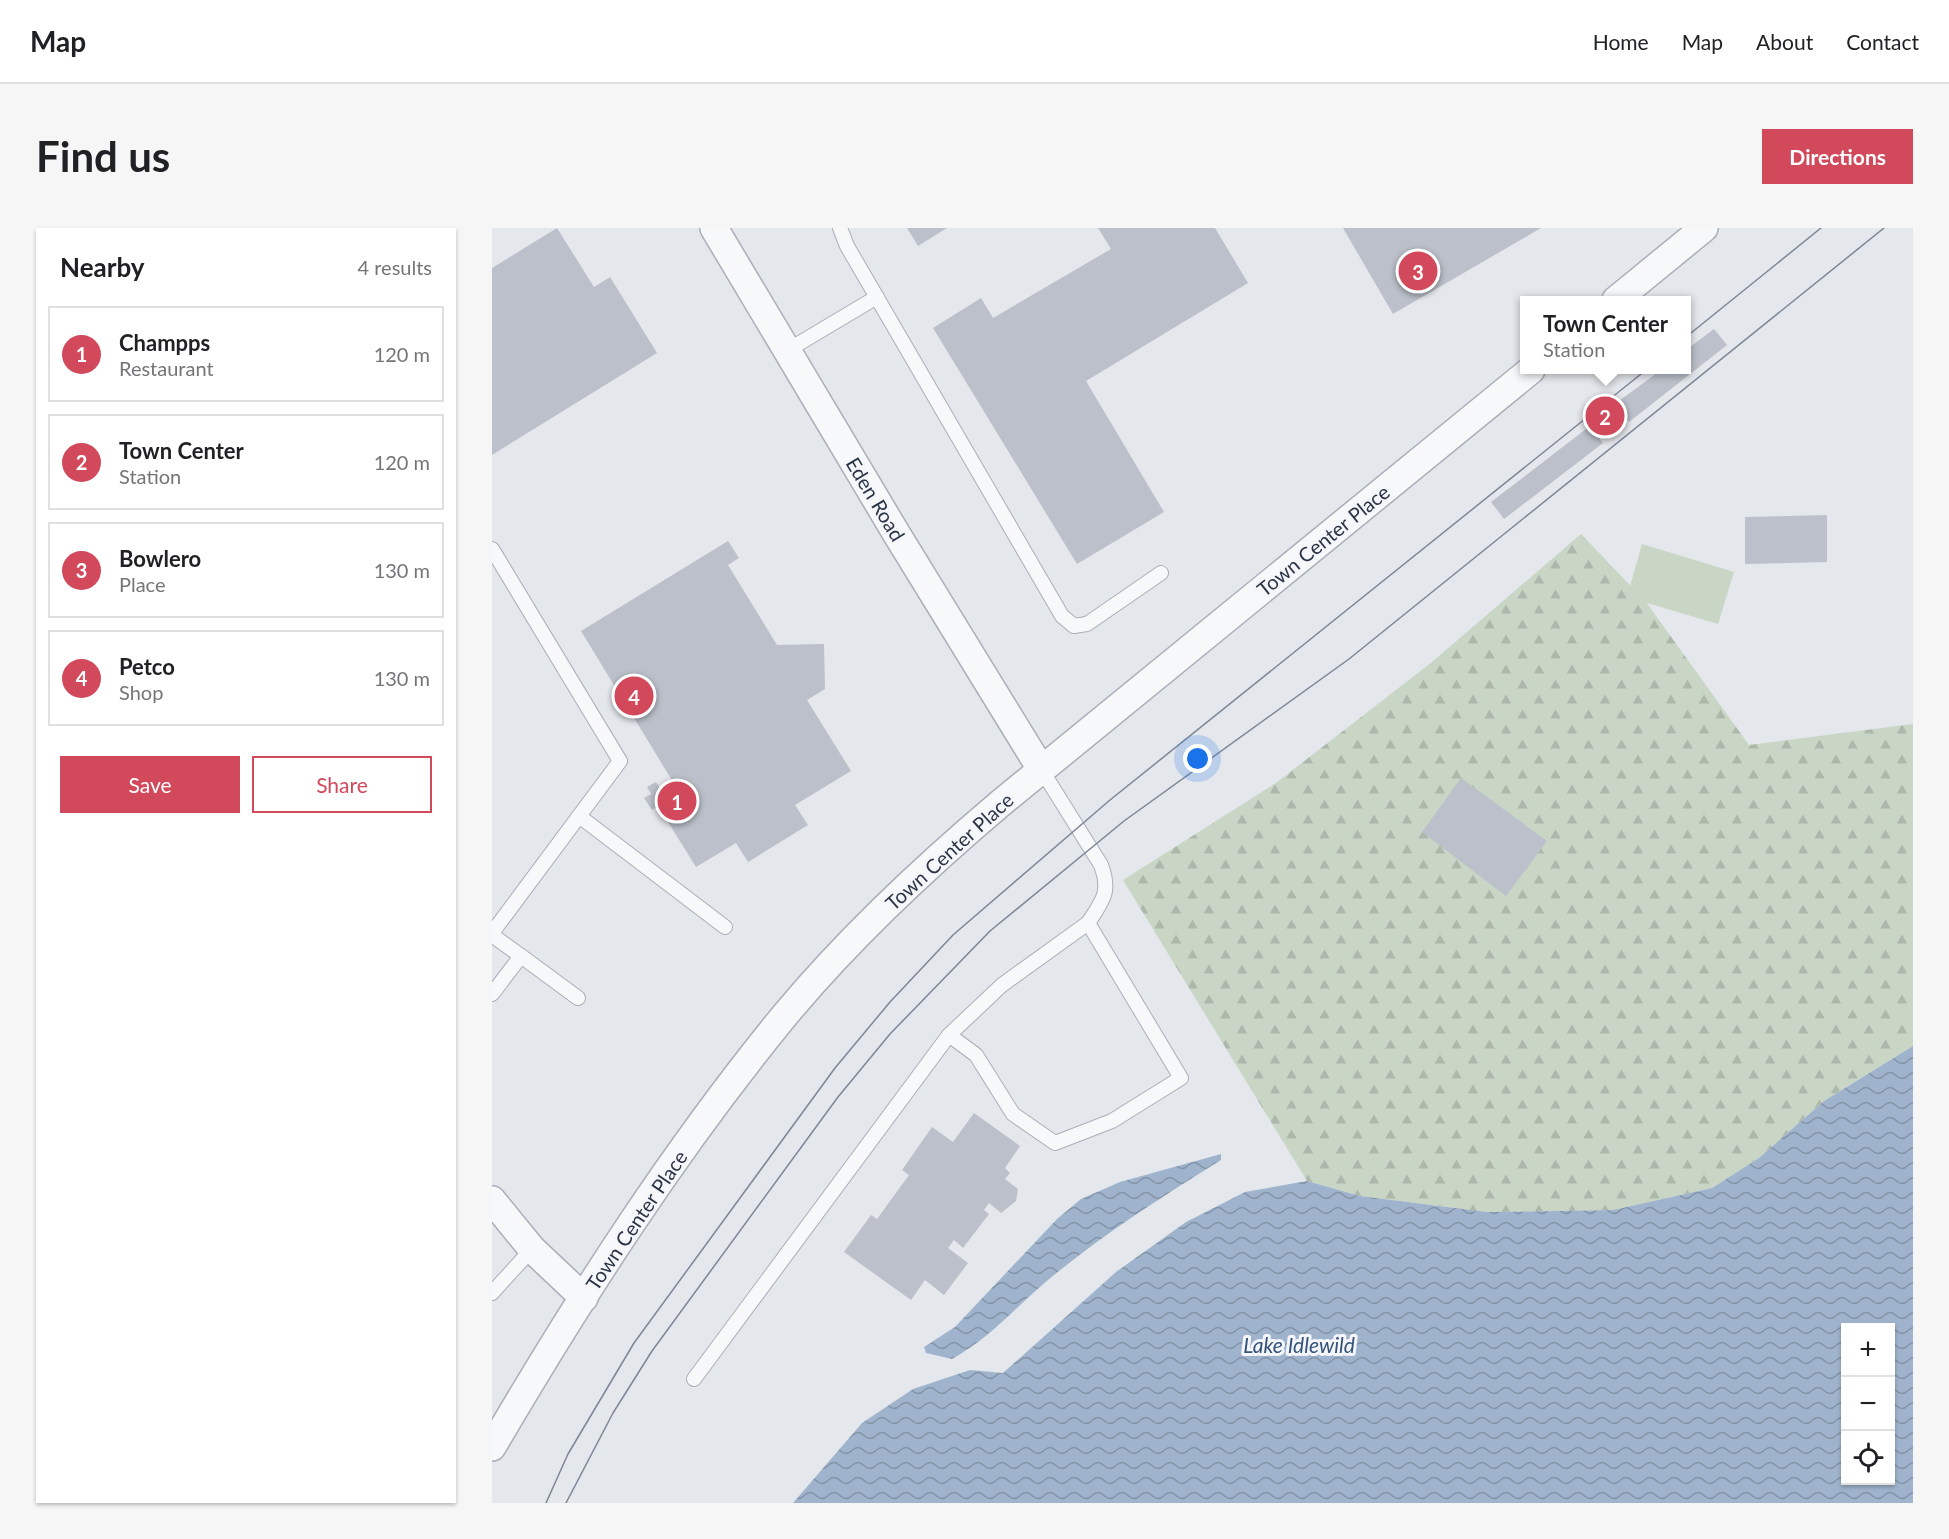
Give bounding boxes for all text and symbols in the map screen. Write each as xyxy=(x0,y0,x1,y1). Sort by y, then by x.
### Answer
text: Map xyxy=(30,24,86,58)
text: Home xyxy=(1593,29,1649,54)
text: Map xyxy=(1682,29,1723,54)
text: About xyxy=(1756,29,1813,54)
text: Contact xyxy=(1846,29,1919,54)
button: Directions xyxy=(1762,129,1913,184)
text: Find us xyxy=(36,131,170,181)
pin: 3 xyxy=(1398,248,1438,294)
text: Nearby xyxy=(60,251,145,283)
text: 4 results xyxy=(357,255,432,279)
popup xyxy=(1520,296,1691,374)
text: Town Center xyxy=(1543,310,1668,337)
text: Champps xyxy=(119,329,210,356)
text: Station xyxy=(1543,337,1605,361)
text: 1 xyxy=(76,342,87,366)
text: 120 m xyxy=(374,342,430,366)
text: Restaurant xyxy=(119,356,214,380)
pin: 2 xyxy=(1586,394,1624,438)
text: Town Center xyxy=(119,437,244,464)
text: 2 xyxy=(76,450,87,474)
text: 120 m xyxy=(374,450,430,474)
street label: Eden Road xyxy=(842,453,910,545)
text: Station xyxy=(119,464,181,488)
street label: Town Center Place xyxy=(1252,479,1394,601)
text: Bowlero xyxy=(119,545,201,572)
text: 3 xyxy=(76,558,87,582)
text: 130 m xyxy=(374,558,430,582)
text: Place xyxy=(119,572,166,596)
text: Petco xyxy=(119,653,175,680)
text: 4 xyxy=(76,666,87,690)
text: 130 m xyxy=(374,666,430,690)
pin: 4 xyxy=(614,674,654,718)
text: Shop xyxy=(119,680,163,704)
your location xyxy=(1183,744,1212,773)
button: Save xyxy=(60,756,240,813)
button: Share xyxy=(252,756,432,813)
pin: 1 xyxy=(658,778,696,824)
street label: Town Center Place xyxy=(880,787,1018,915)
street label: Town Center Place xyxy=(580,1146,692,1294)
map controls xyxy=(1841,1323,1895,1485)
button: + xyxy=(1841,1323,1895,1377)
water label: Lake Idlewild xyxy=(1243,1332,1355,1357)
button: − xyxy=(1841,1377,1895,1431)
button: locate xyxy=(1841,1431,1895,1485)

